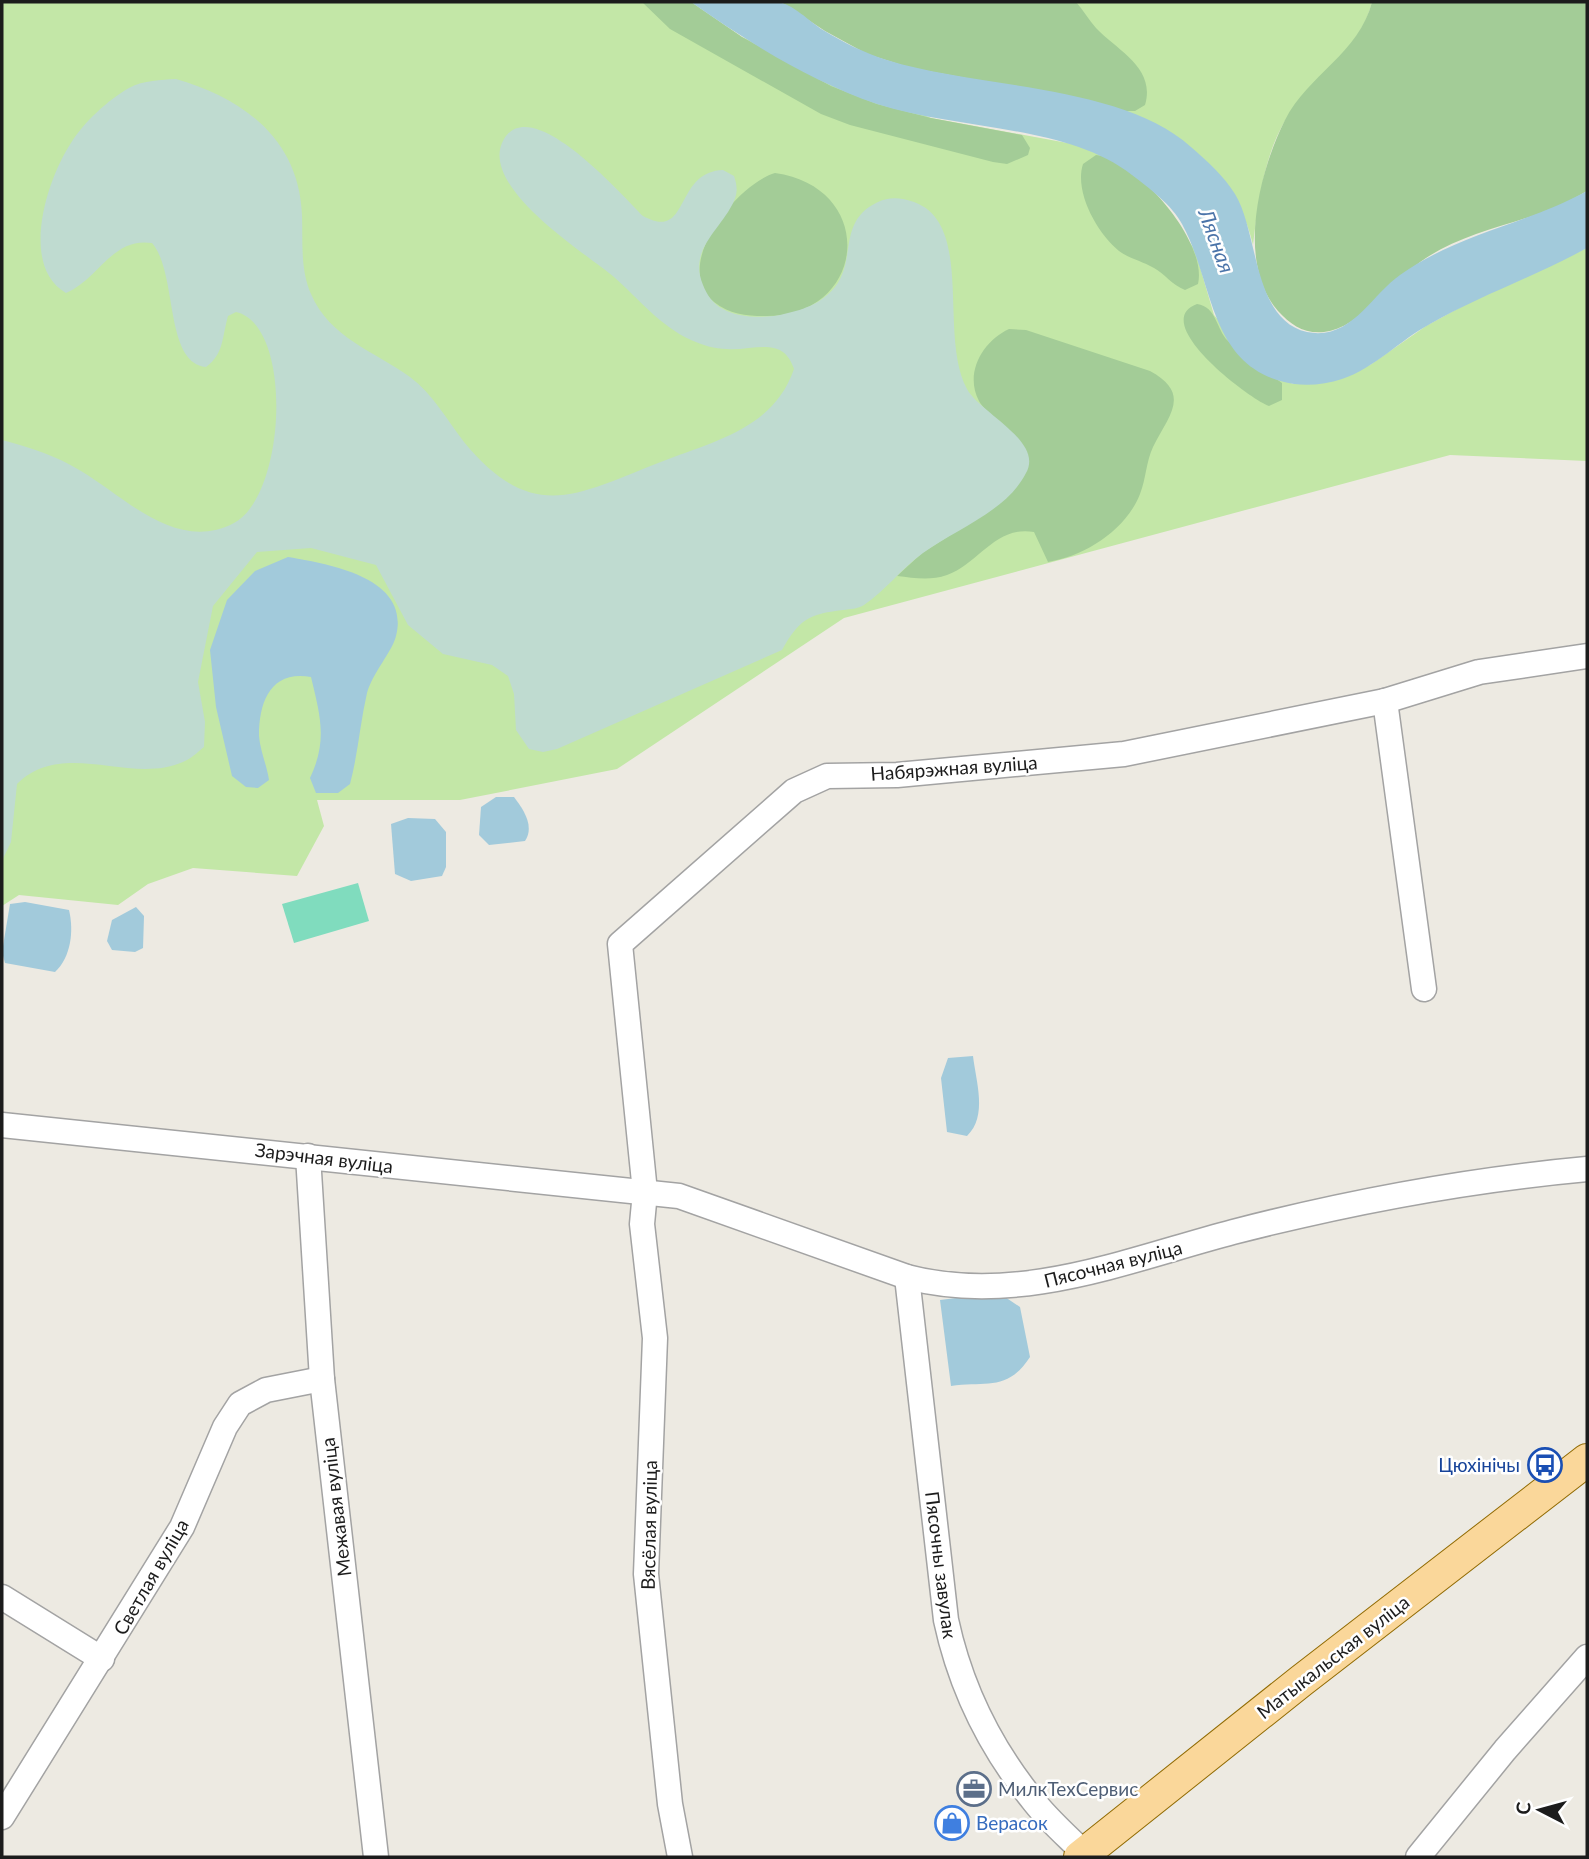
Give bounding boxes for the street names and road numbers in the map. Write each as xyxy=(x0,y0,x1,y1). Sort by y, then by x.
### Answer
street label: Набярэжная вуліца xyxy=(870,750,1038,785)
street label: Зарэчная вуліца xyxy=(254,1138,394,1177)
street label: Пясочная вуліца xyxy=(1041,1235,1184,1292)
street label: Межавая вуліца xyxy=(316,1436,355,1578)
street label: Вясёлая вуліца xyxy=(636,1460,661,1590)
street label: Пясочны завулак xyxy=(921,1490,962,1640)
street label: Светлая вуліца xyxy=(108,1515,193,1639)
street label: Матыкальская вуліца xyxy=(1252,1590,1413,1723)

